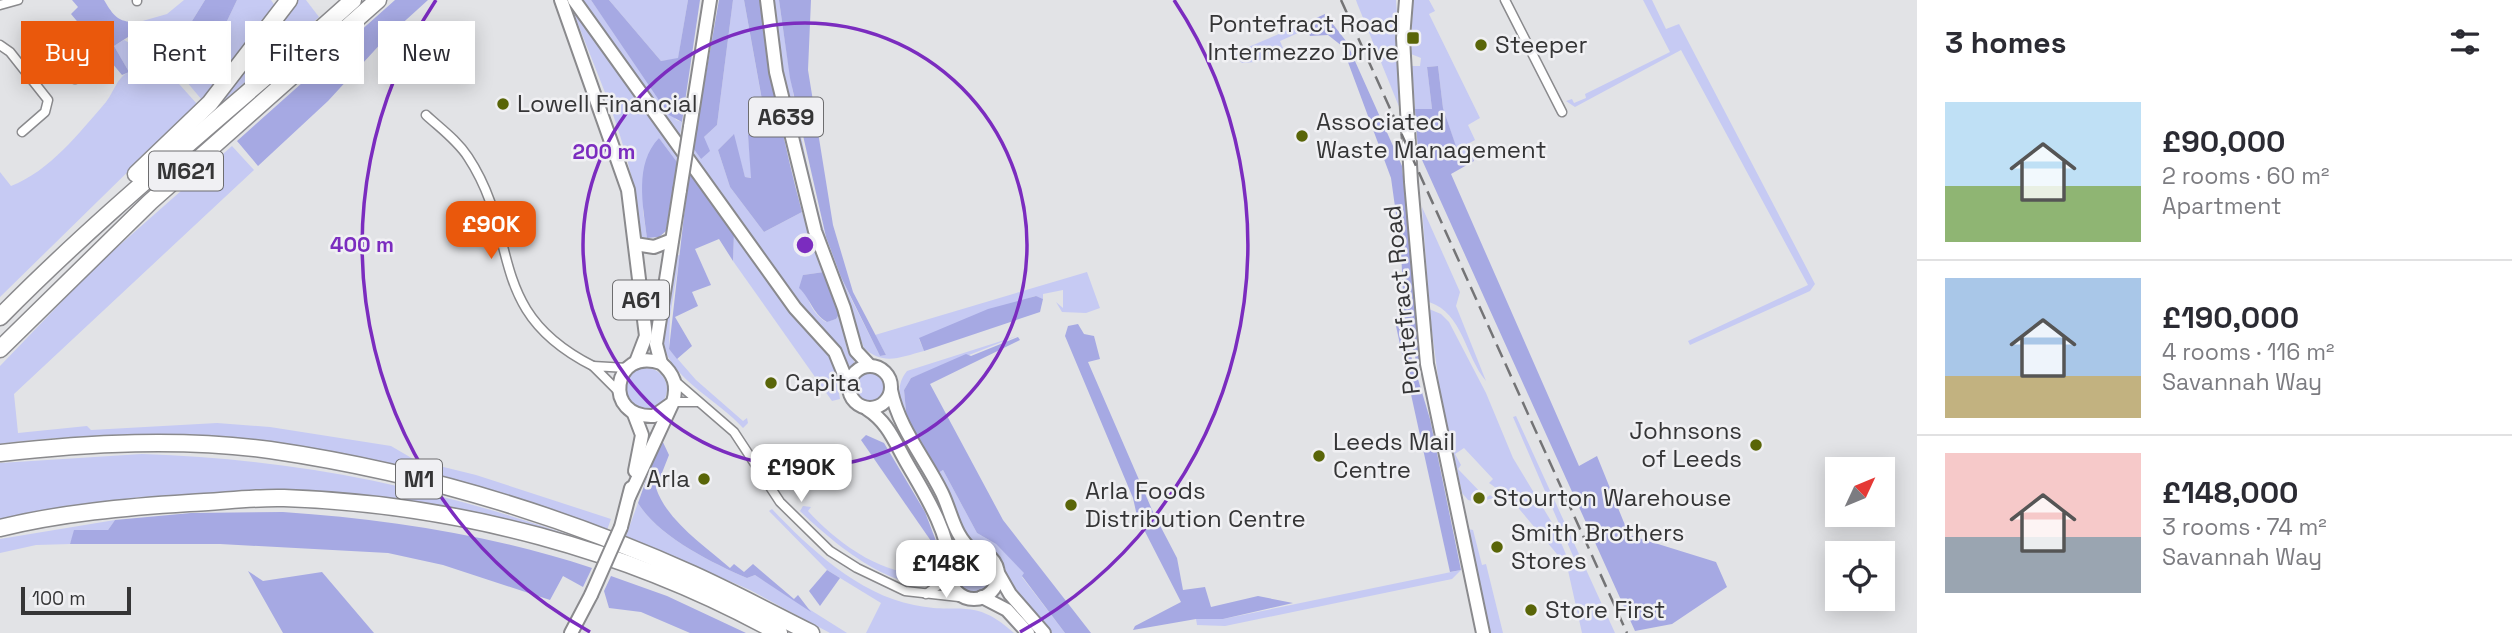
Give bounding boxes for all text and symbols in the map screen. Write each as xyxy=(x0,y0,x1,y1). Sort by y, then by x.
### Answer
place label: Pontefract Road Intermezzo Drive xyxy=(1207,8,1399,67)
chip: Buy xyxy=(21,21,114,84)
chip: Rent xyxy=(128,21,231,84)
chip: Filters xyxy=(245,21,364,84)
chip: New xyxy=(378,21,475,84)
text: 3 homes xyxy=(1945,23,2066,62)
icon: filters xyxy=(2446,23,2484,61)
place label: Steeper xyxy=(1495,29,1587,60)
marker: Pontefract Road Intermezzo Drive xyxy=(1405,30,1421,46)
marker: Steeper xyxy=(1473,37,1489,53)
place label: Lowell Financial xyxy=(517,88,698,119)
marker: Lowell Financial xyxy=(495,96,511,112)
road number: A639 xyxy=(749,98,823,136)
place label: Associated Waste Management xyxy=(1316,106,1546,165)
text: £90,000 xyxy=(2162,122,2286,161)
marker: Associated Waste Management xyxy=(1294,128,1310,144)
icon: home xyxy=(2001,130,2085,214)
text: 200 m xyxy=(573,138,635,165)
road number: M621 xyxy=(149,152,223,190)
text: 2 rooms · 60 m² xyxy=(2162,161,2329,191)
text: Apartment xyxy=(2162,191,2282,221)
pin: £90K xyxy=(450,202,532,261)
street label: Pontefract Road xyxy=(1376,204,1427,396)
text: £90K xyxy=(462,209,520,239)
text: 400 m xyxy=(330,231,394,258)
centre of rings xyxy=(793,233,817,257)
road number: A61 xyxy=(613,280,669,320)
text: £190,000 xyxy=(2162,298,2299,337)
icon: home xyxy=(2001,306,2085,390)
text: 4 rooms · 116 m² xyxy=(2162,337,2334,367)
place label: Capita xyxy=(785,367,861,398)
text: Savannah Way xyxy=(2162,367,2322,397)
marker: Capita xyxy=(763,375,779,391)
place label: Johnsons of Leeds xyxy=(1629,415,1742,474)
place label: Leeds Mail Centre xyxy=(1333,426,1455,485)
marker: Johnsons of Leeds xyxy=(1748,437,1764,453)
pin: £190K xyxy=(752,444,850,504)
marker: Leeds Mail Centre xyxy=(1311,448,1327,464)
text: £190K xyxy=(767,452,835,482)
north arrow xyxy=(1825,457,1895,527)
map controls xyxy=(1825,457,1895,611)
road number: M1 xyxy=(396,460,442,499)
place label: Arla xyxy=(646,463,690,494)
marker: Arla xyxy=(696,471,712,487)
text: £148,000 xyxy=(2162,473,2299,512)
place label: Arla Foods Distribution Centre xyxy=(1085,475,1306,534)
icon: home xyxy=(2001,481,2085,565)
place label: Stourton Warehouse xyxy=(1493,482,1732,513)
marker: Stourton Warehouse xyxy=(1471,490,1487,506)
marker: Arla Foods Distribution Centre xyxy=(1063,497,1079,513)
text: 3 rooms · 74 m² xyxy=(2162,512,2327,542)
place label: Smith Brothers Stores xyxy=(1511,517,1684,576)
marker: Smith Brothers Stores xyxy=(1489,539,1505,555)
pin: £148K xyxy=(897,540,995,600)
button: locate xyxy=(1825,541,1895,611)
text: Savannah Way xyxy=(2162,542,2322,572)
text: £148K xyxy=(912,548,980,578)
scale bar xyxy=(21,584,131,616)
text: 100 m xyxy=(32,586,86,611)
place label: Store First xyxy=(1545,594,1665,625)
marker: Store First xyxy=(1523,602,1539,618)

